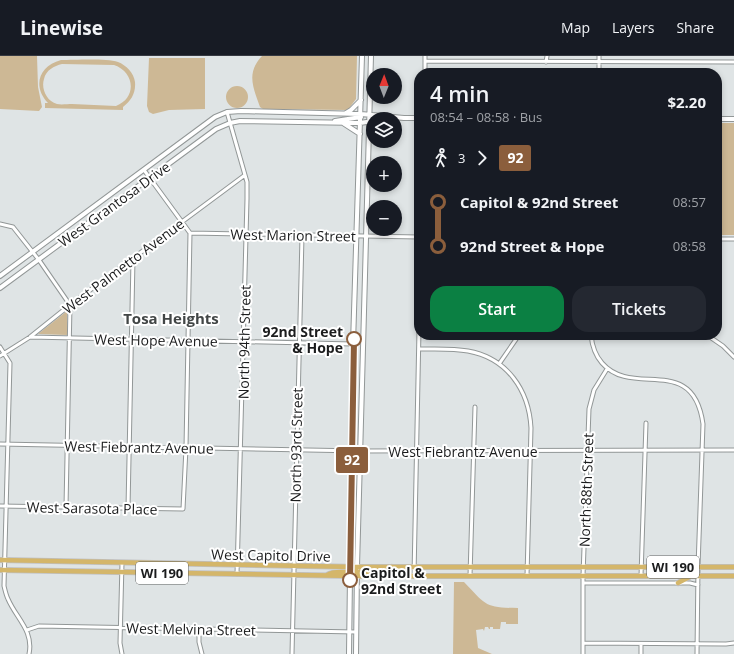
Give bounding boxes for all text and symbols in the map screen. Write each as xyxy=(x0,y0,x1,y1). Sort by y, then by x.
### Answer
text: Linewise xyxy=(20,15,103,41)
text: Map xyxy=(561,18,590,37)
text: Layers xyxy=(612,18,654,37)
text: Share xyxy=(676,18,714,37)
north arrow xyxy=(366,68,402,104)
map controls xyxy=(366,68,402,236)
text: 4 min xyxy=(430,78,489,108)
text: $2.20 xyxy=(667,92,706,112)
text: 08:54 – 08:58 · Bus xyxy=(430,108,542,126)
button: layers xyxy=(366,112,402,148)
icon: walk xyxy=(430,147,452,169)
icon: forward xyxy=(471,147,493,169)
text: 92 xyxy=(507,148,523,167)
text: 3 xyxy=(458,149,465,167)
button: + xyxy=(366,156,402,192)
street label: West Grantosa Drive xyxy=(54,157,174,251)
text: Capitol & 92nd Street xyxy=(460,192,618,212)
text: 08:57 xyxy=(673,193,706,211)
button: − xyxy=(366,200,402,236)
street label: West Palmetto Avenue xyxy=(58,214,188,318)
street label: West Marion Street xyxy=(230,224,356,246)
text: 92nd Street & Hope xyxy=(460,236,604,256)
text: 08:58 xyxy=(673,237,706,255)
street label: North 94th Street xyxy=(234,285,254,399)
button: Start xyxy=(430,286,564,332)
button: Tickets xyxy=(572,286,706,332)
district label: Tosa Heights xyxy=(123,308,219,328)
place label: 92nd Street & Hope xyxy=(263,322,343,357)
street label: West Hope Avenue xyxy=(94,329,218,351)
marker: 92nd Street & Hope xyxy=(346,331,362,347)
street label: North 93rd Street xyxy=(285,387,307,503)
street label: North 88th Street xyxy=(575,433,597,547)
street label: West Fiebrantz Avenue xyxy=(64,436,214,458)
street label: West Fiebrantz Avenue xyxy=(388,442,538,461)
line badge: 92 xyxy=(334,447,370,473)
text: 92 xyxy=(344,450,360,469)
street label: West Sarasota Place xyxy=(26,497,158,519)
street label: West Capitol Drive xyxy=(211,544,331,566)
road number: WI 190 xyxy=(647,556,699,578)
road number: WI 190 xyxy=(136,562,188,584)
place label: Capitol & 92nd Street xyxy=(361,563,441,598)
marker: Capitol & 92nd Street xyxy=(342,572,358,588)
street label: West Melvina Street xyxy=(126,618,256,640)

